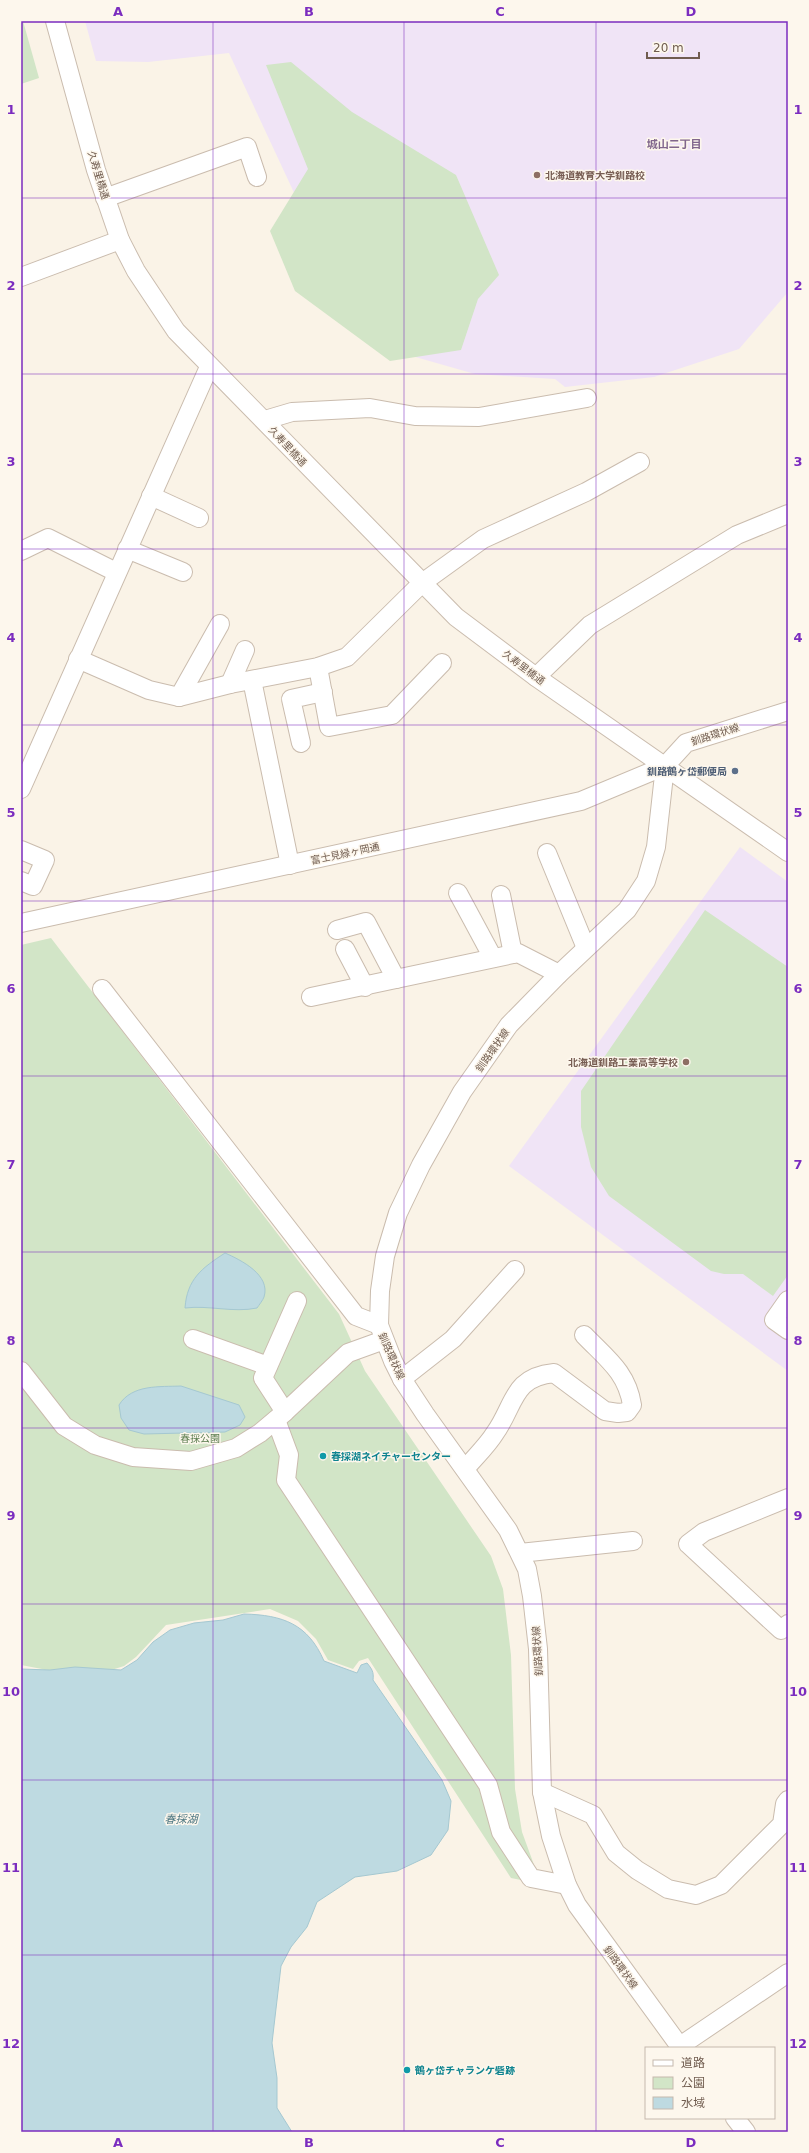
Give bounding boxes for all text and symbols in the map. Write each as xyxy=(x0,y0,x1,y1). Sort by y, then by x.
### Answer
text: A xyxy=(113,4,123,19)
text: B xyxy=(304,4,314,19)
text: C xyxy=(495,4,505,19)
text: D xyxy=(686,4,697,19)
scale bar xyxy=(647,34,699,60)
text: 20 m xyxy=(653,41,684,55)
text: 1 xyxy=(6,102,16,117)
text: 1 xyxy=(793,102,803,117)
district label: 城山二丁目 xyxy=(647,138,702,151)
street label: 久寿里橋通 xyxy=(86,150,111,201)
marker: 北海道教育大学釧路校 xyxy=(532,170,542,180)
place label: 北海道教育大学釧路校 xyxy=(545,170,645,181)
text: 2 xyxy=(6,278,16,293)
text: 2 xyxy=(793,278,803,293)
street label: 久寿里橋通 xyxy=(267,424,309,468)
text: 3 xyxy=(6,454,16,469)
text: 3 xyxy=(793,454,803,469)
text: 4 xyxy=(6,630,16,645)
text: 4 xyxy=(793,630,803,645)
street label: 久寿里橋通 xyxy=(500,648,547,687)
street label: 釧路環状線 xyxy=(690,722,741,747)
place label: 釧路鶴ヶ岱郵便局 xyxy=(647,766,727,777)
marker: 釧路鶴ヶ岱郵便局 xyxy=(730,766,740,776)
text: 5 xyxy=(6,805,16,820)
text: 5 xyxy=(793,805,803,820)
street label: 富士見緑ヶ岡通 xyxy=(310,841,380,866)
text: 6 xyxy=(6,981,16,996)
text: 6 xyxy=(793,981,803,996)
street label: 釧路環状線 xyxy=(474,1027,511,1074)
place label: 北海道釧路工業高等学校 xyxy=(568,1057,678,1068)
marker: 北海道釧路工業高等学校 xyxy=(681,1057,691,1067)
text: 7 xyxy=(6,1157,16,1172)
text: 7 xyxy=(793,1157,803,1172)
street label: 釧路環状線 xyxy=(376,1331,407,1381)
text: 8 xyxy=(6,1333,16,1348)
text: 8 xyxy=(793,1333,803,1348)
park label: 春採公園 xyxy=(180,1433,220,1444)
marker: 春採湖ネイチャーセンター xyxy=(318,1451,328,1461)
place label: 春採湖ネイチャーセンター xyxy=(331,1451,451,1462)
text: 9 xyxy=(6,1508,16,1523)
text: 9 xyxy=(793,1508,803,1523)
street label: 釧路環状線 xyxy=(530,1626,545,1676)
text: 10 xyxy=(2,1684,20,1699)
text: 10 xyxy=(789,1684,807,1699)
water label: 春採湖 xyxy=(165,1813,199,1826)
text: 11 xyxy=(2,1860,20,1875)
text: 11 xyxy=(789,1860,807,1875)
street label: 釧路環状線 xyxy=(601,1944,640,1991)
text: 12 xyxy=(2,2036,20,2051)
text: 12 xyxy=(789,2036,807,2051)
legend xyxy=(645,2047,775,2119)
text: 道路 xyxy=(681,2056,705,2070)
marker: 鶴ヶ岱チャランケ砦跡 xyxy=(402,2065,412,2075)
place label: 鶴ヶ岱チャランケ砦跡 xyxy=(414,2065,515,2076)
text: 公園 xyxy=(681,2076,705,2090)
text: 水域 xyxy=(681,2096,705,2110)
text: A xyxy=(113,2135,123,2150)
text: B xyxy=(304,2135,314,2150)
text: C xyxy=(495,2135,505,2150)
text: D xyxy=(686,2135,697,2150)

